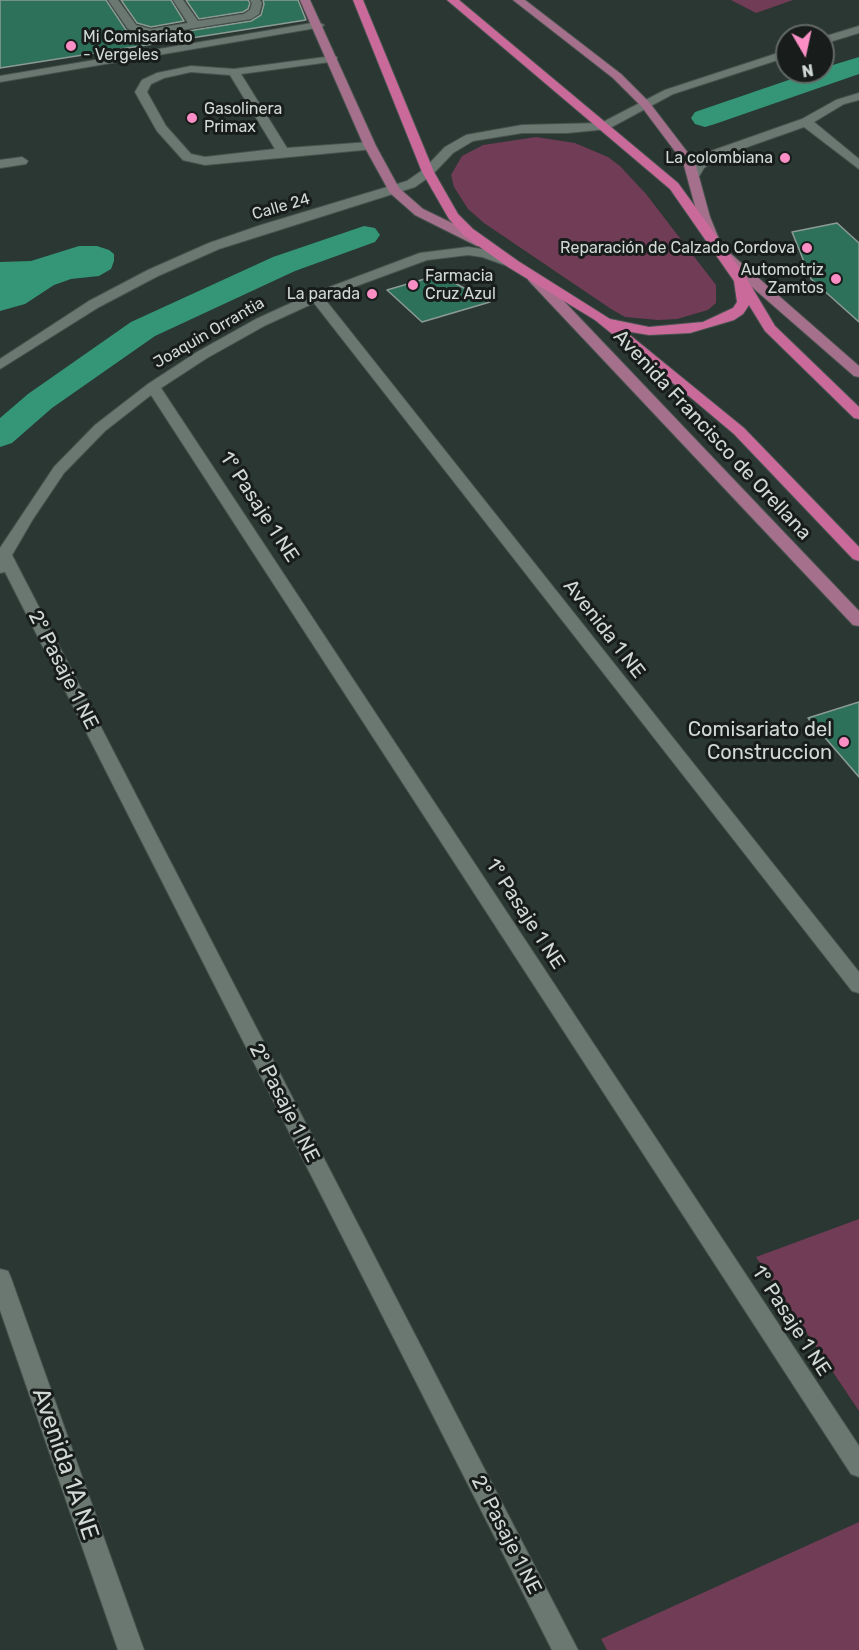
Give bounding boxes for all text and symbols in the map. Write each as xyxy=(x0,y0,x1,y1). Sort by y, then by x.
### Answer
north arrow xyxy=(775,24,835,84)
place label: Mi Comisariato - Vergeles xyxy=(83,27,193,65)
marker: Mi Comisariato - Vergeles xyxy=(64,39,78,53)
text: N xyxy=(800,60,815,81)
place label: Gasolinera Primax xyxy=(204,99,282,137)
marker: Gasolinera Primax xyxy=(185,111,199,125)
place label: La colombiana xyxy=(665,148,773,168)
marker: La colombiana xyxy=(778,151,792,165)
street label: Calle 24 xyxy=(250,190,312,224)
place label: Reparación de Calzado Cordova xyxy=(560,238,795,258)
marker: Reparación de Calzado Cordova xyxy=(800,241,814,255)
place label: Automotriz Zamtos xyxy=(741,260,824,298)
place label: Farmacia Cruz Azul xyxy=(425,266,496,304)
marker: Automotriz Zamtos xyxy=(829,272,843,286)
marker: Farmacia Cruz Azul xyxy=(406,278,420,292)
place label: La parada xyxy=(287,284,360,304)
marker: La parada xyxy=(365,287,379,301)
street label: Joaquin Orrantia xyxy=(150,293,268,373)
street label: Avenida Francisco de Orellana xyxy=(608,325,816,545)
street label: 1° Pasaje 1 NE xyxy=(214,447,304,567)
street label: Avenida 1 NE xyxy=(558,575,650,683)
street label: 2° Pasaje 1 NE xyxy=(23,607,103,733)
place label: Comisariato del Construccion xyxy=(688,718,832,765)
marker: Comisariato del Construccion xyxy=(837,735,851,749)
street label: 1° Pasaje 1 NE xyxy=(480,854,570,974)
street label: 2° Pasaje 1 NE xyxy=(244,1040,324,1166)
street label: 1° Pasaje 1 NE xyxy=(746,1261,836,1381)
street label: Avenida 1A NE xyxy=(26,1384,104,1544)
street label: 2° Pasaje 1 NE xyxy=(466,1472,546,1598)

